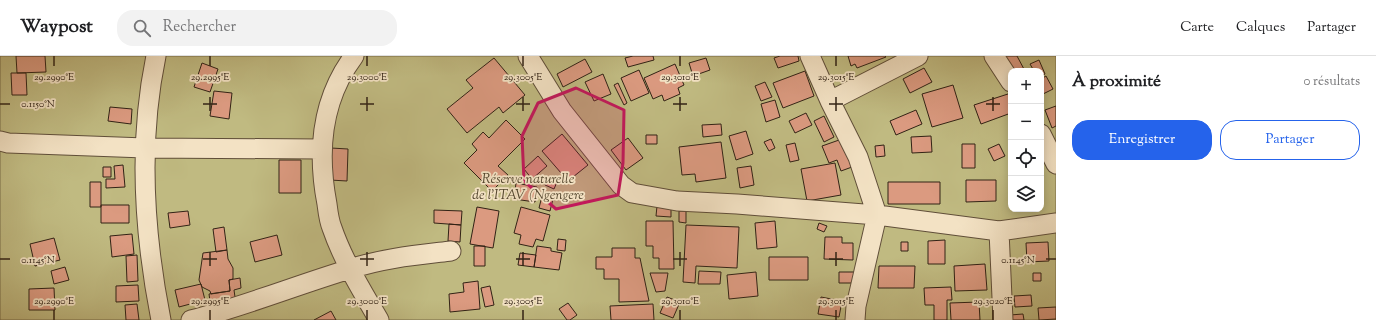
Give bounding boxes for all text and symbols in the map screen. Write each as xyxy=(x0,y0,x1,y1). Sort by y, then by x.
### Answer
search box xyxy=(117,10,397,46)
text: Waypost xyxy=(20,14,93,41)
icon: search xyxy=(131,17,153,39)
text: Rechercher xyxy=(163,17,236,38)
text: Carte xyxy=(1180,18,1214,38)
text: Calques xyxy=(1236,18,1285,38)
text: Partager xyxy=(1307,18,1356,38)
map controls xyxy=(1008,68,1044,212)
button: + xyxy=(1008,68,1044,104)
text: 29.2990°E xyxy=(34,70,74,85)
text: 29.2995°E xyxy=(191,70,229,85)
text: 29.3000°E xyxy=(347,70,387,85)
text: 29.3005°E xyxy=(504,70,542,85)
text: 29.3010°E xyxy=(661,70,699,85)
text: 29.3015°E xyxy=(818,70,854,85)
text: À proximité xyxy=(1072,70,1161,94)
text: 0 résultats xyxy=(1303,73,1360,91)
text: 0.1150°N xyxy=(21,97,55,112)
button: − xyxy=(1008,104,1044,140)
button: Enregistrer xyxy=(1072,120,1212,160)
button: Partager xyxy=(1220,120,1360,160)
button: locate xyxy=(1008,140,1044,176)
park label: Réserve naturelle de l'ITAV (Ngengere xyxy=(472,170,584,206)
button: layers xyxy=(1008,176,1044,212)
text: 0.1145°N xyxy=(21,253,55,268)
text: 0.1145°N xyxy=(1001,253,1035,268)
text: 29.2990°E xyxy=(34,294,74,309)
text: 29.2995°E xyxy=(191,294,229,309)
text: 29.3000°E xyxy=(347,294,387,309)
text: 29.3005°E xyxy=(504,294,542,309)
text: 29.3010°E xyxy=(661,294,699,309)
text: 29.3015°E xyxy=(818,294,854,309)
text: 29.3020°E xyxy=(973,294,1013,309)

